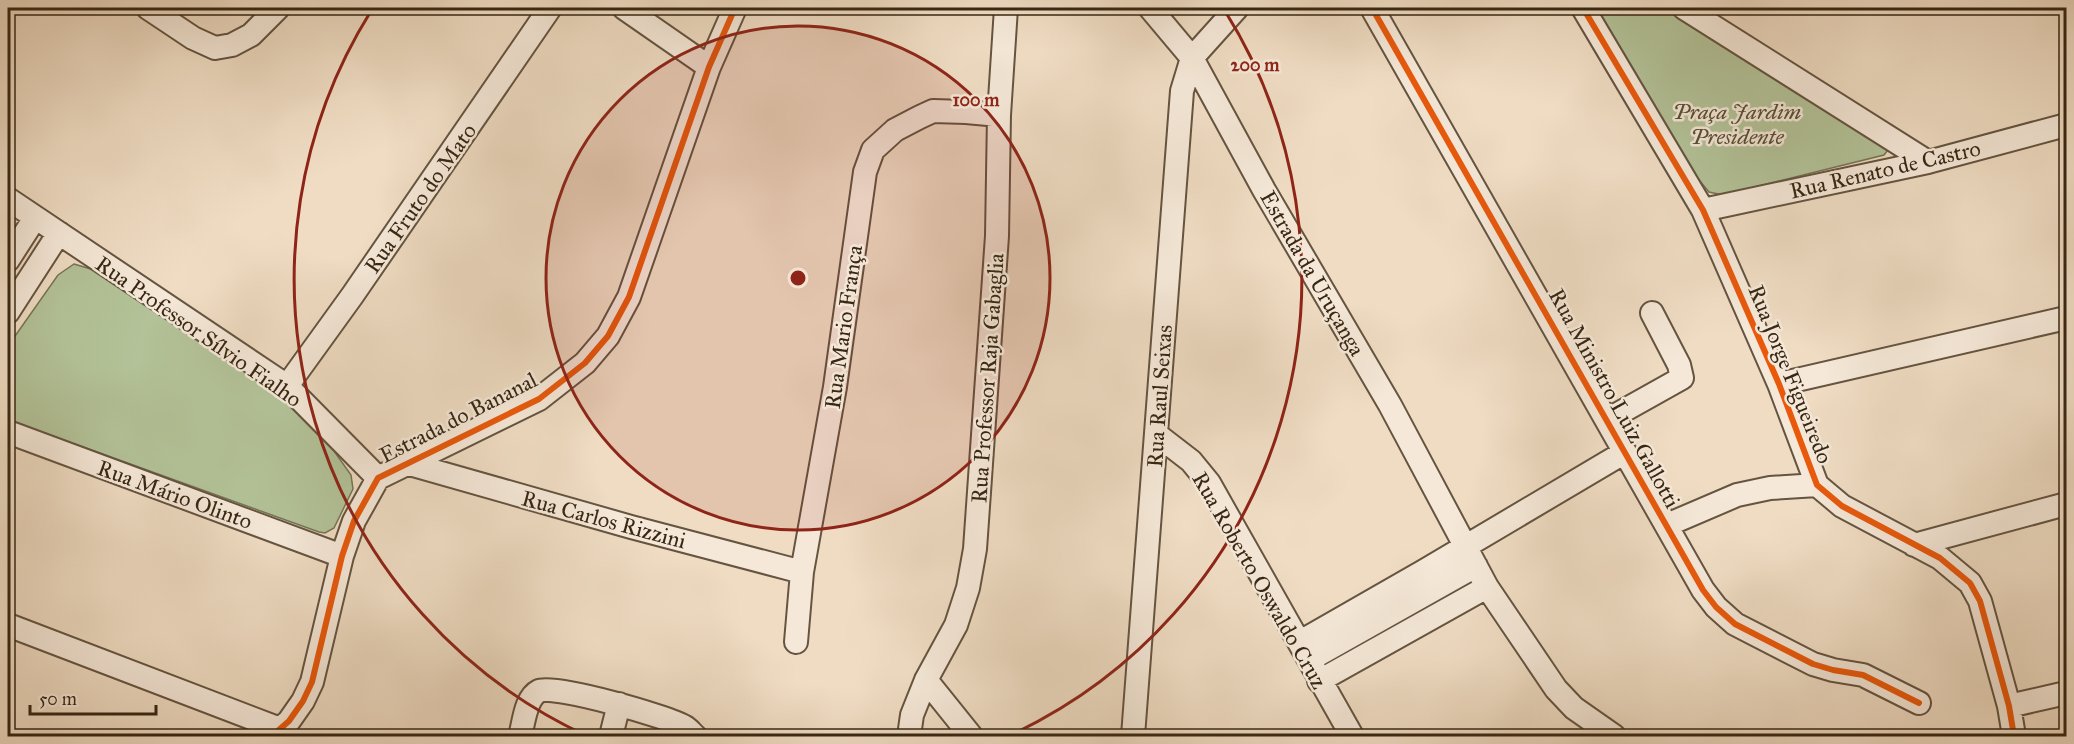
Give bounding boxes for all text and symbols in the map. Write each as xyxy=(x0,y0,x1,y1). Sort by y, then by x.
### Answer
text: 200 m xyxy=(1231,54,1280,76)
text: 100 m xyxy=(953,89,1000,111)
park label: Praça Jardim Presidente xyxy=(1673,98,1802,150)
street label: Rua Fruto do Mato xyxy=(359,118,482,278)
street label: Rua Renato de Castro xyxy=(1787,134,1983,205)
street label: Estrada da Uruçanga xyxy=(1254,186,1371,361)
street label: Rua Mario França xyxy=(819,243,868,411)
street label: Rua Professor Sílvio Fialho xyxy=(90,250,307,413)
street label: Rua Professor Raja Gabaglia xyxy=(965,251,1010,504)
centre of rings xyxy=(788,268,808,288)
street label: Rua Jorge Figueiredo xyxy=(1742,281,1839,468)
street label: Rua Ministro Luiz Gallotti xyxy=(1543,284,1686,513)
street label: Rua Raul Seixas xyxy=(1141,324,1178,468)
street label: Estrada do Bananal xyxy=(375,366,542,469)
street label: Rua Mário Olinto xyxy=(94,454,256,535)
street label: Rua Roberto Oswaldo Cruz xyxy=(1186,467,1333,694)
street label: Rua Carlos Rizzini xyxy=(519,485,689,554)
scale bar xyxy=(30,678,156,716)
text: 50 m xyxy=(39,688,77,710)

